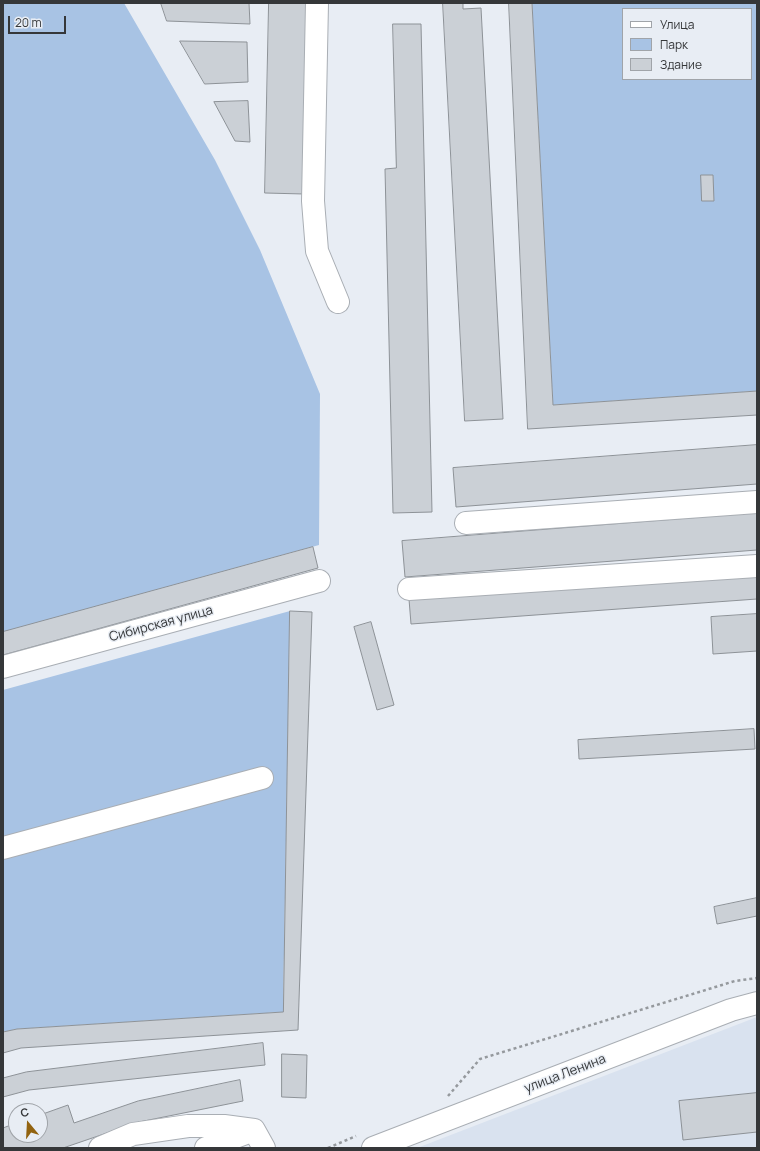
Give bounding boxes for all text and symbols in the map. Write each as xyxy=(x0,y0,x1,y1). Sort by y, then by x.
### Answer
scale bar xyxy=(10,8,68,34)
legend xyxy=(622,8,752,80)
text: 20 m xyxy=(15,14,42,31)
text: Улица xyxy=(660,16,694,33)
text: Парк xyxy=(660,36,688,53)
text: Здание xyxy=(660,56,702,73)
street label: Сибирская улица xyxy=(107,603,215,645)
street label: улица Ленина xyxy=(522,1051,608,1097)
north arrow xyxy=(8,1103,48,1143)
text: С xyxy=(18,1104,31,1120)

